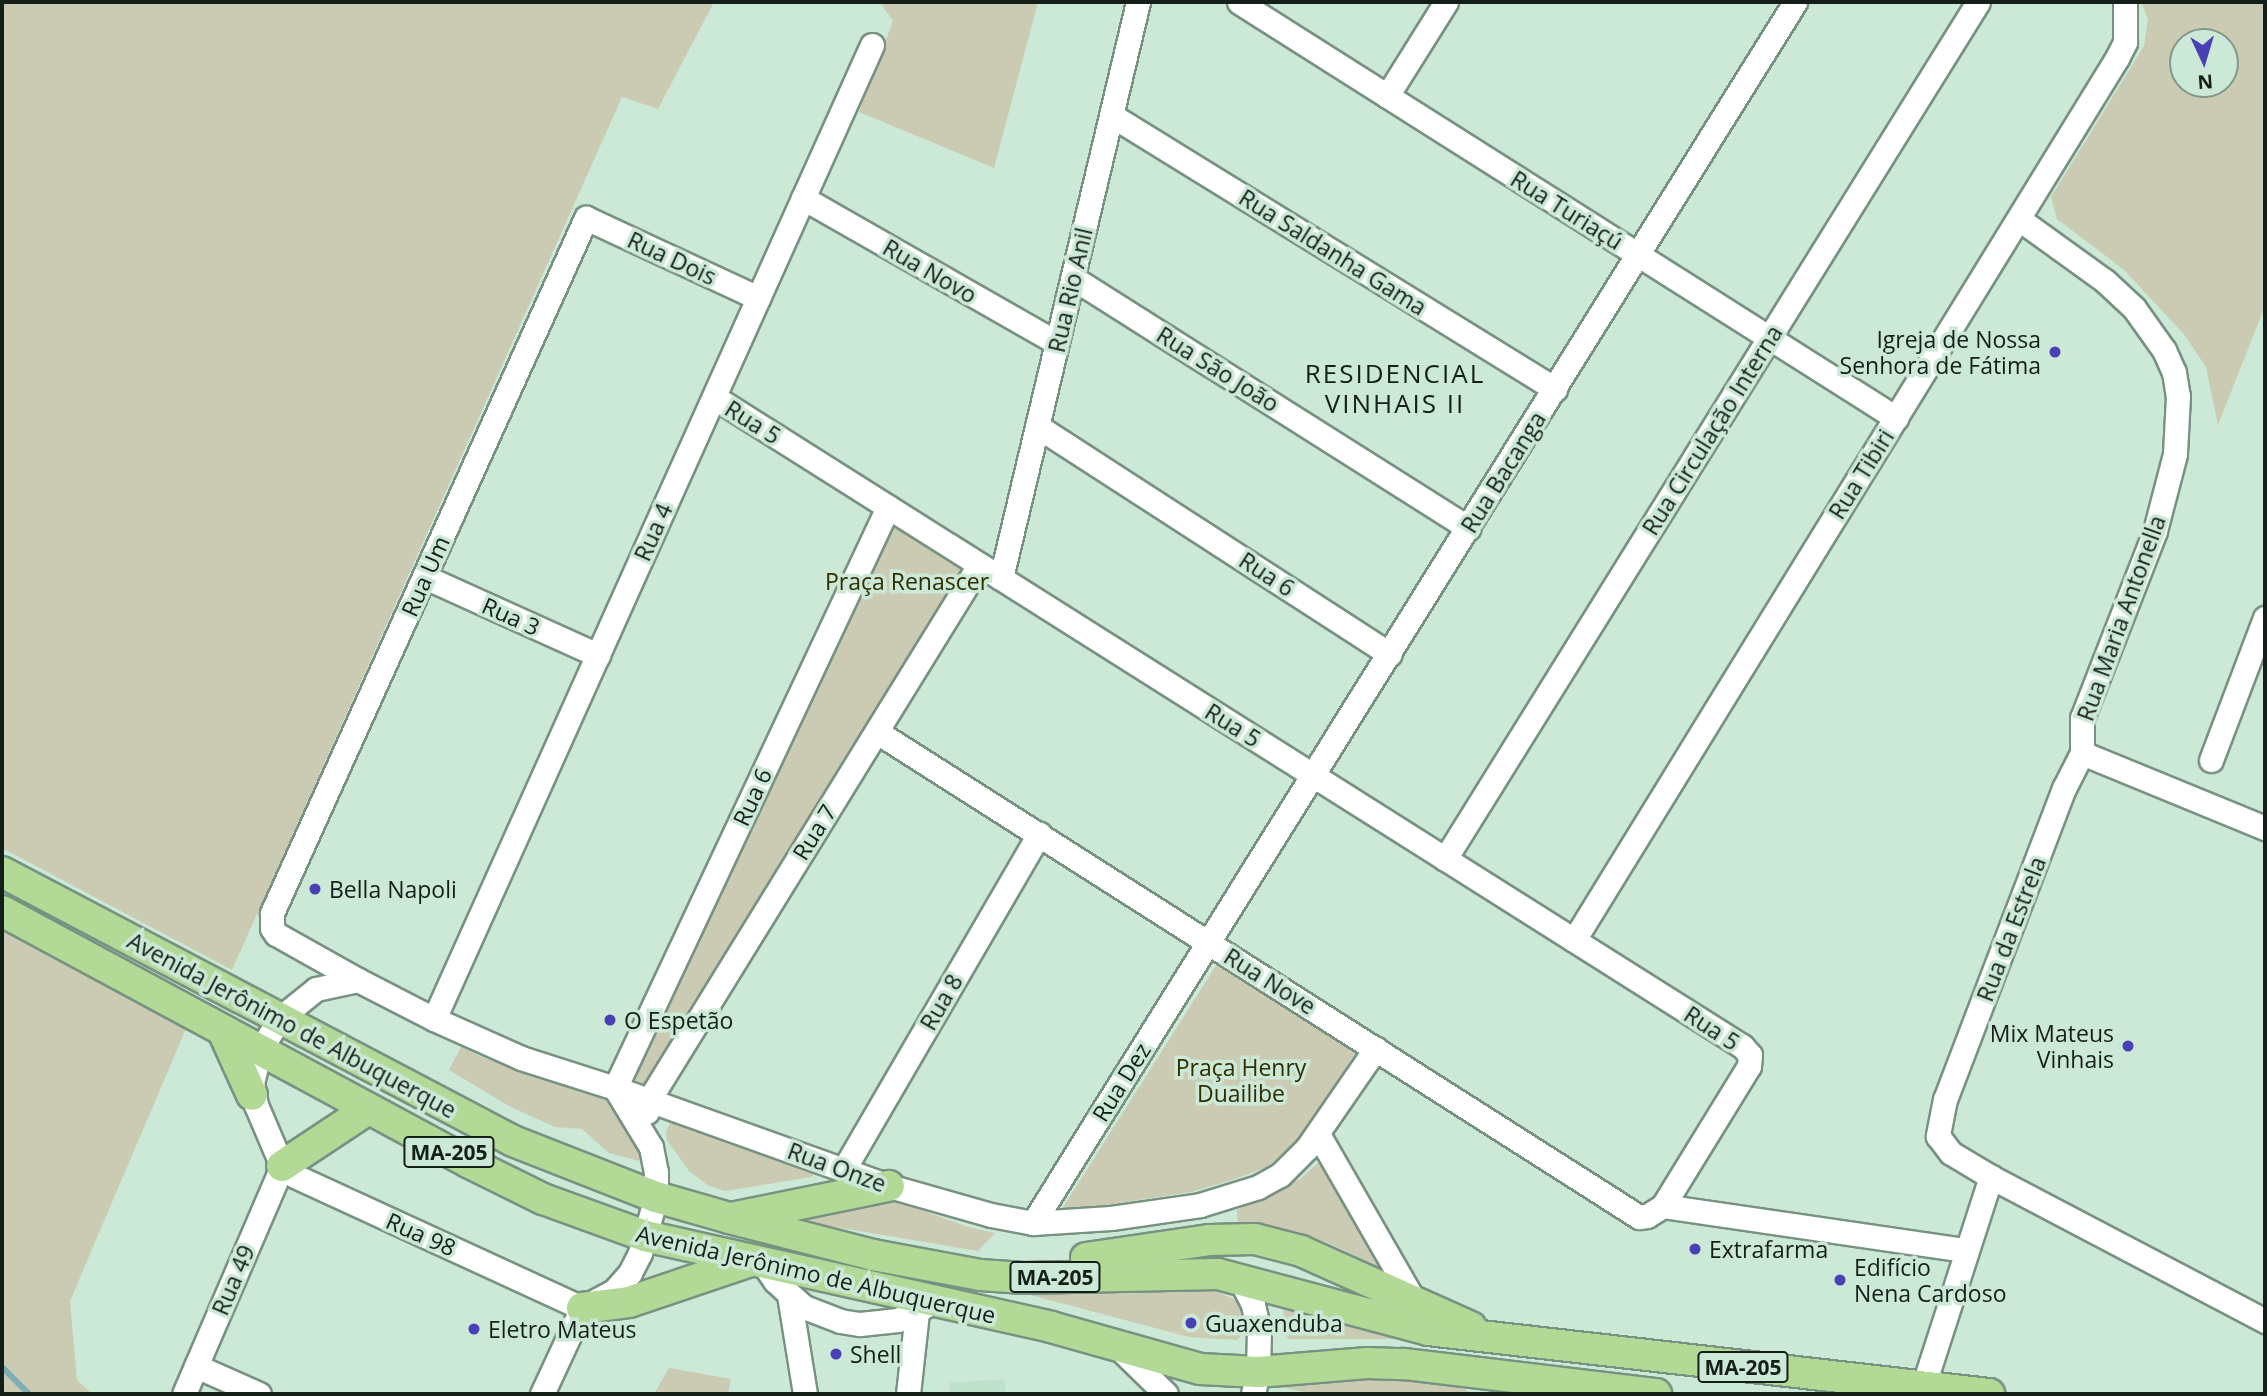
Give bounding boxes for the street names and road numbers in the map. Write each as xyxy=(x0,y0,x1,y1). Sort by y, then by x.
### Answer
street label: Rua Turiaçú xyxy=(1506,165,1628,255)
street label: Rua Saldanha Gama xyxy=(1234,183,1432,321)
street label: Rua Rio Anil xyxy=(1042,225,1098,355)
street label: Rua Dois xyxy=(623,226,721,290)
street label: Rua Novo xyxy=(878,233,982,309)
street label: Rua São João xyxy=(1152,320,1284,418)
street label: Rua Circulação Interna xyxy=(1636,320,1788,540)
street label: Rua 5 xyxy=(720,394,786,450)
street label: Rua Bacanga xyxy=(1455,406,1551,538)
street label: Rua Tibiri xyxy=(1823,424,1899,524)
street label: Rua 4 xyxy=(628,499,678,565)
street label: Rua Maria Antonella xyxy=(2071,512,2171,724)
street label: Rua Um xyxy=(395,532,455,620)
street label: Rua 6 xyxy=(1234,546,1300,602)
street label: Rua 3 xyxy=(478,591,544,641)
street label: Rua 5 xyxy=(1200,697,1266,753)
street label: Rua 6 xyxy=(727,764,777,830)
street label: Rua 7 xyxy=(786,799,842,865)
street label: Rua da Estrela xyxy=(1971,853,2051,1005)
street label: Avenida Jerônimo de Albuquerque xyxy=(123,926,461,1124)
street label: Rua Nove xyxy=(1219,942,1321,1020)
street label: Rua 8 xyxy=(914,969,968,1035)
street label: Rua 5 xyxy=(1679,1000,1745,1056)
street label: Rua Dez xyxy=(1086,1038,1156,1126)
road number: MA-205 xyxy=(402,1134,496,1170)
street label: Rua Onze xyxy=(784,1136,890,1198)
street label: Rua 98 xyxy=(382,1206,460,1262)
street label: Avenida Jerônimo de Albuquerque xyxy=(634,1219,998,1329)
street label: Rua 49 xyxy=(206,1241,260,1319)
road number: MA-205 xyxy=(1008,1260,1102,1294)
road number: MA-205 xyxy=(1696,1350,1790,1384)

